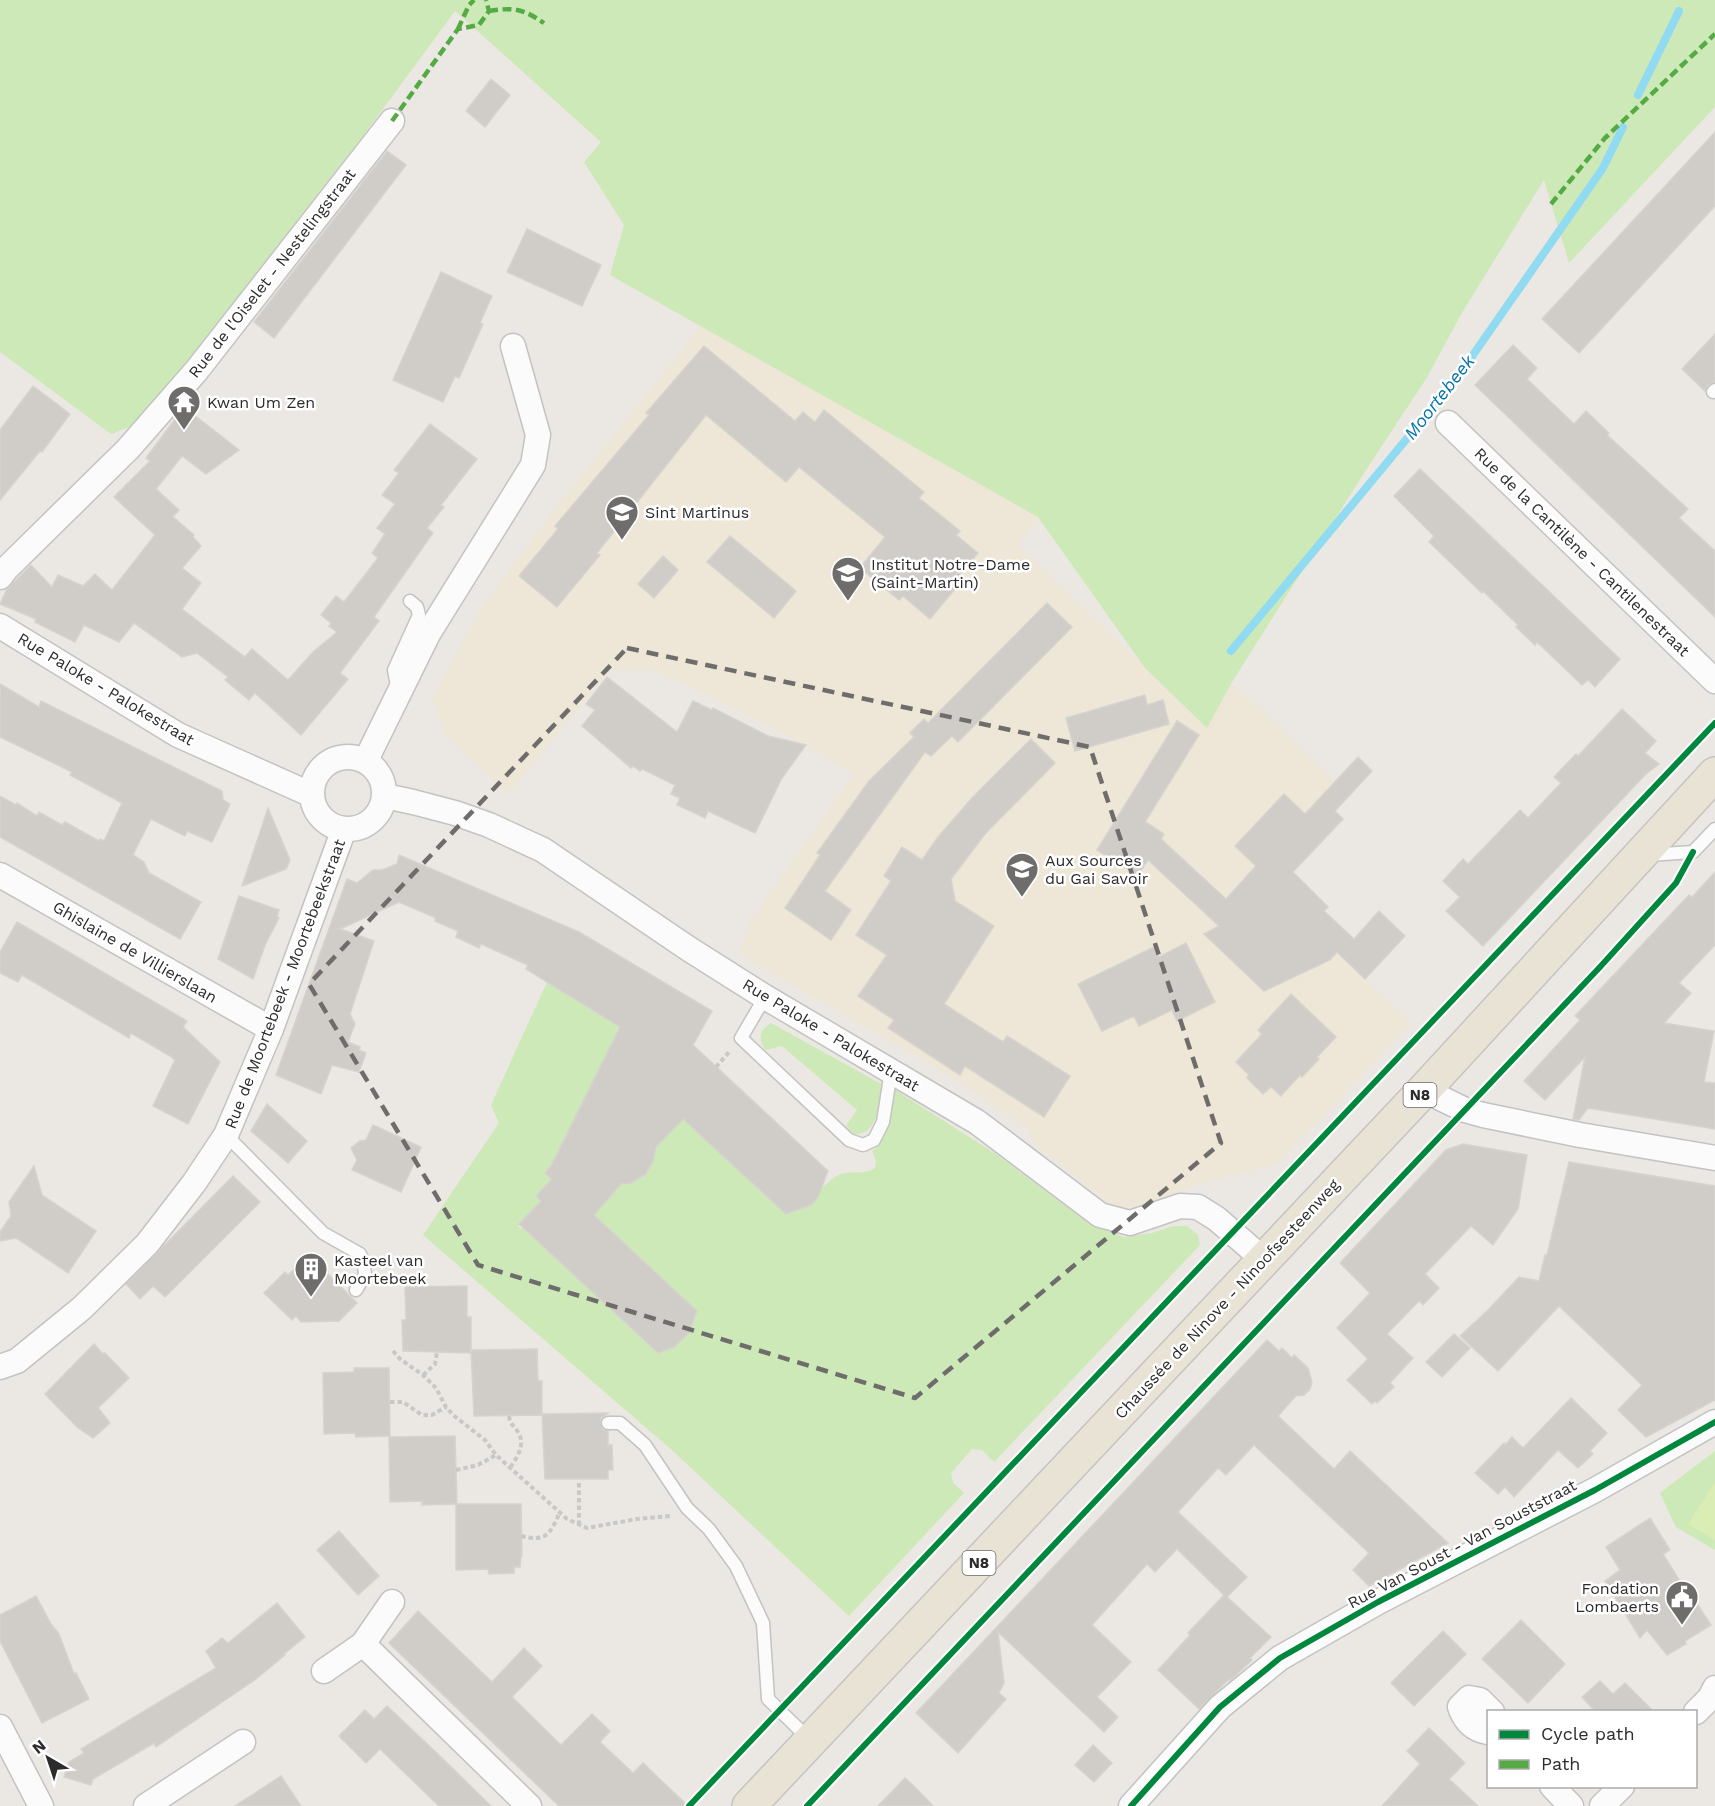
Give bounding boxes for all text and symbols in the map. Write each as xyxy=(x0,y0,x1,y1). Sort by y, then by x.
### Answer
street label: Rue de l'Oiselet - Nestelingstraat xyxy=(184,164,360,381)
water label: Moortebeek xyxy=(1399,350,1479,444)
temple icon: Kwan Um Zen xyxy=(166,384,202,431)
place label: Kwan Um Zen xyxy=(207,393,315,412)
street label: Rue de la Cantilène - Cantilenestraat xyxy=(1470,444,1694,660)
school or university icon: Sint Martinus xyxy=(604,494,640,541)
place label: Sint Martinus xyxy=(645,503,749,522)
school or university icon: Institut Notre-Dame (Saint-Martin) xyxy=(830,555,866,602)
place label: Institut Notre-Dame (Saint-Martin) xyxy=(871,555,1030,592)
street label: Rue Paloke - Palokestraat xyxy=(14,629,198,749)
street label: Rue de Moortebeek - Moortebeekstraat xyxy=(221,836,349,1132)
school or university icon: Aux Sources du Gai Savoir xyxy=(1004,851,1040,898)
place label: Aux Sources du Gai Savoir xyxy=(1045,851,1149,888)
street label: Ghislaine de Villierslaan xyxy=(49,897,221,1007)
street label: Rue Paloke - Palokestraat xyxy=(739,975,923,1095)
road number: N8 xyxy=(1404,1083,1436,1107)
street label: Chaussée de Ninove - Ninoofsesteenweg xyxy=(1111,1175,1344,1423)
building icon: Kasteel van Moortebeek xyxy=(293,1251,329,1298)
place label: Kasteel van Moortebeek xyxy=(334,1251,426,1288)
street label: Rue Van Soust - Van Souststraat xyxy=(1344,1475,1580,1613)
road number: N8 xyxy=(962,1551,996,1575)
place label: Fondation Lombaerts xyxy=(1575,1579,1659,1616)
public building icon: Fondation Lombaerts xyxy=(1664,1579,1700,1626)
legend xyxy=(1487,1710,1697,1788)
text: Cycle path xyxy=(1541,1723,1635,1744)
north arrow xyxy=(18,1728,78,1788)
text: N xyxy=(28,1736,49,1758)
text: Path xyxy=(1541,1753,1581,1774)

